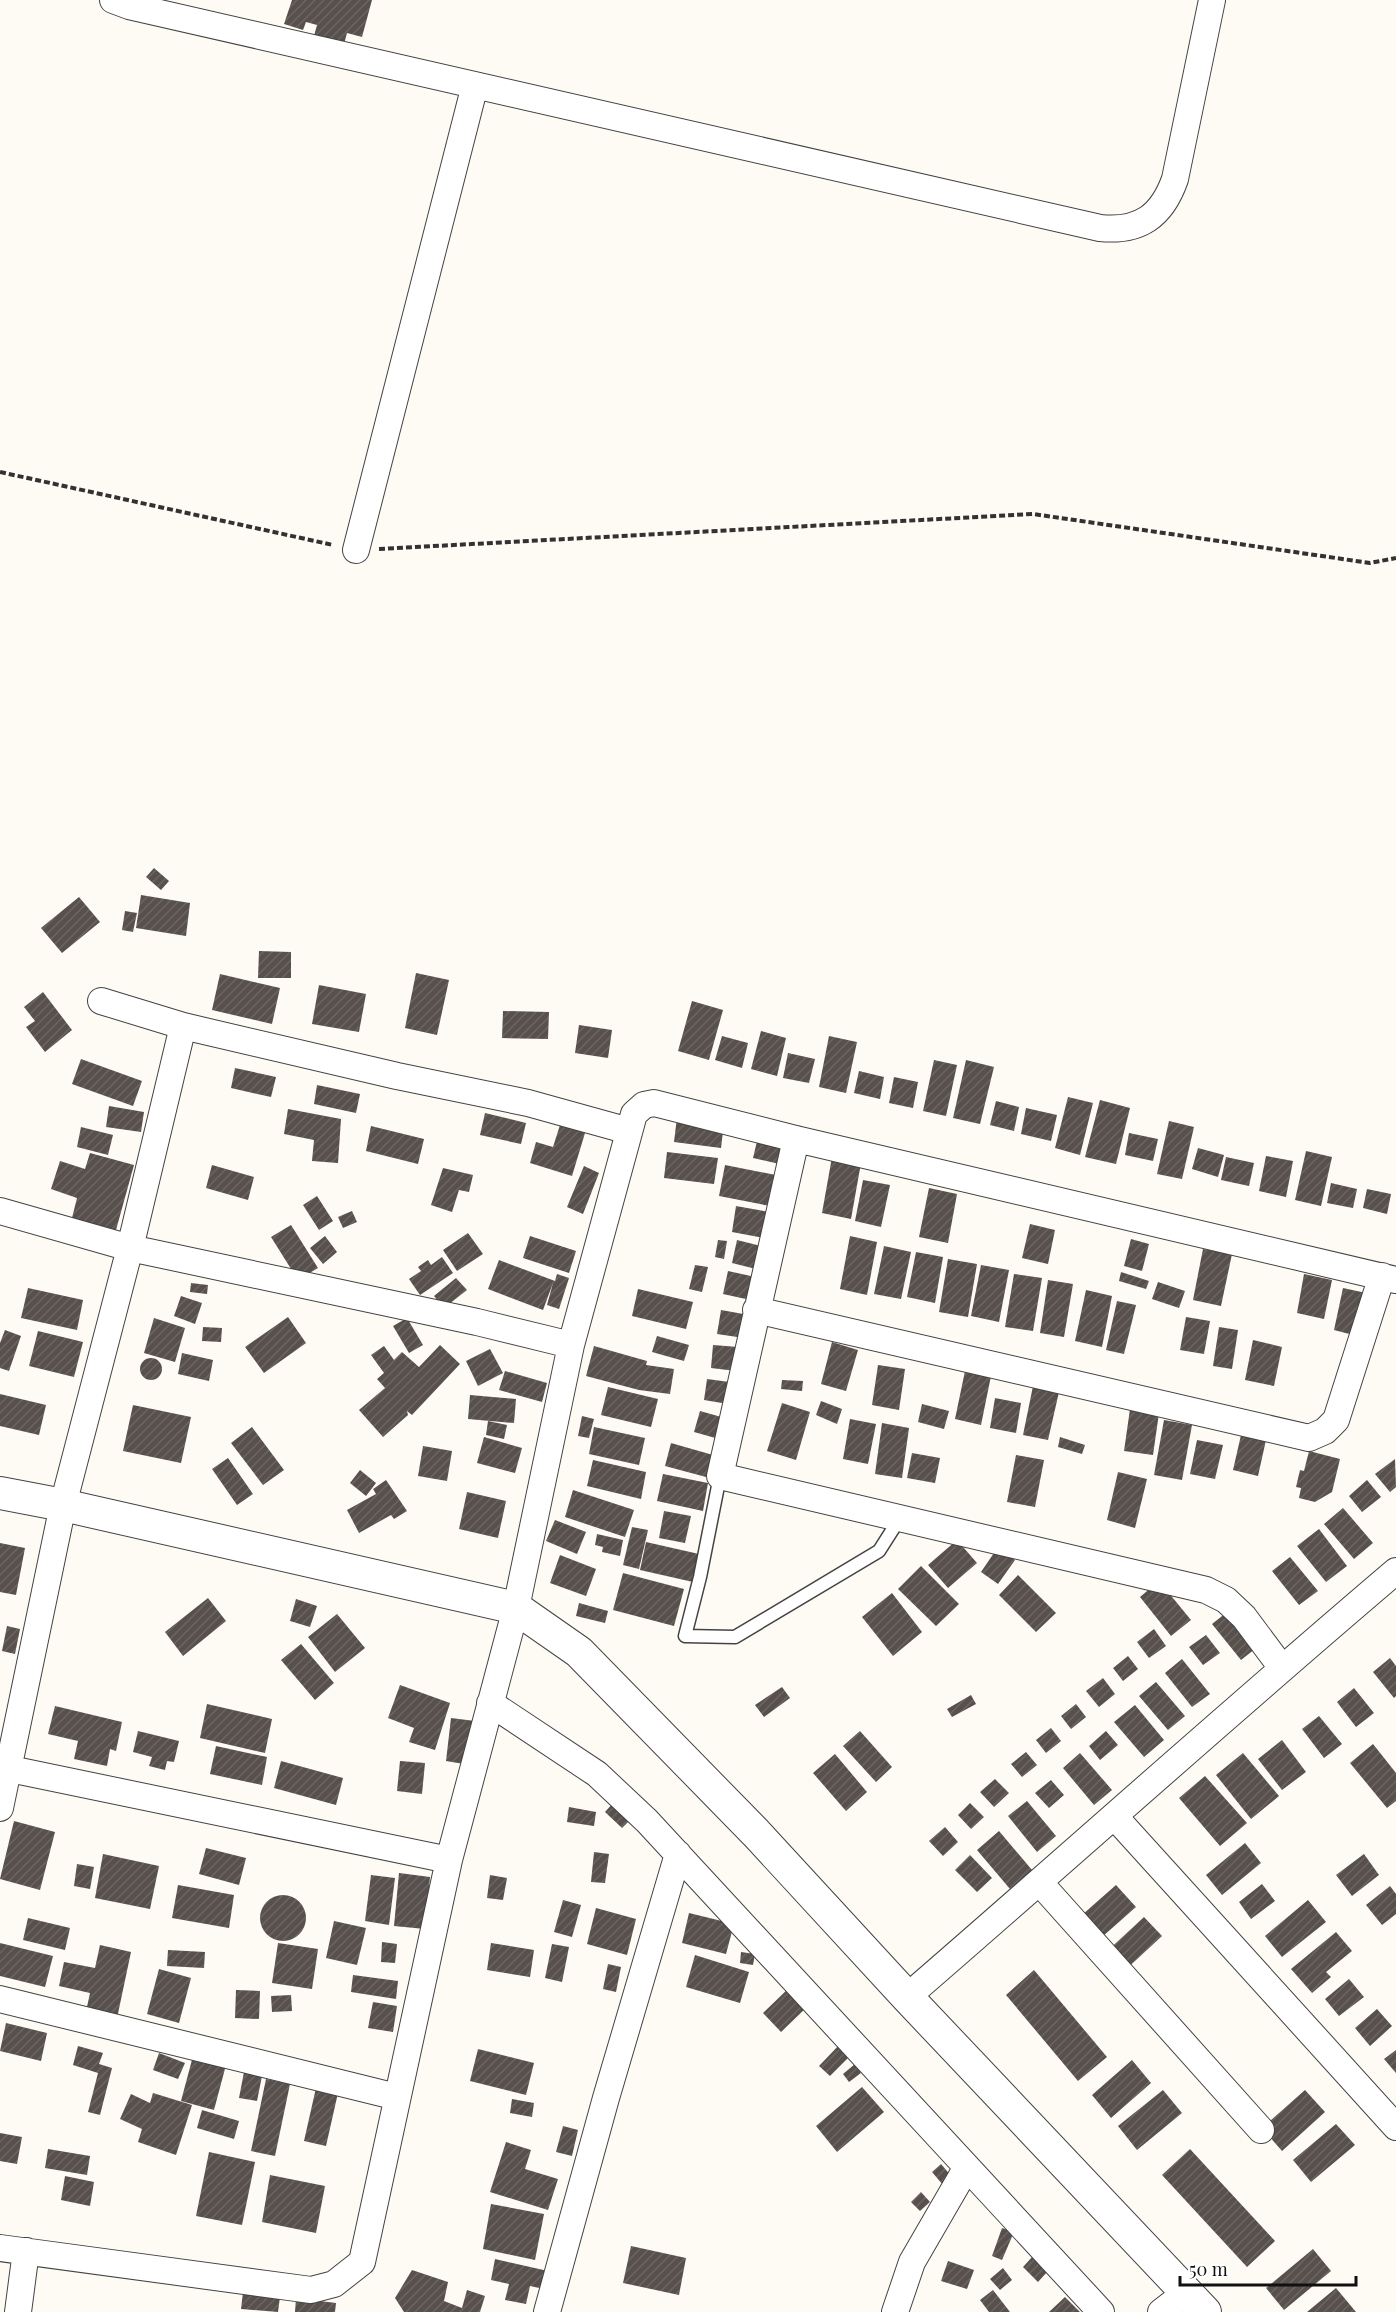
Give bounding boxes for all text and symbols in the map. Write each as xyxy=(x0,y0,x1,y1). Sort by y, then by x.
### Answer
scale bar xyxy=(1180,2249,1356,2287)
text: 50 m xyxy=(1189,2257,1228,2281)

